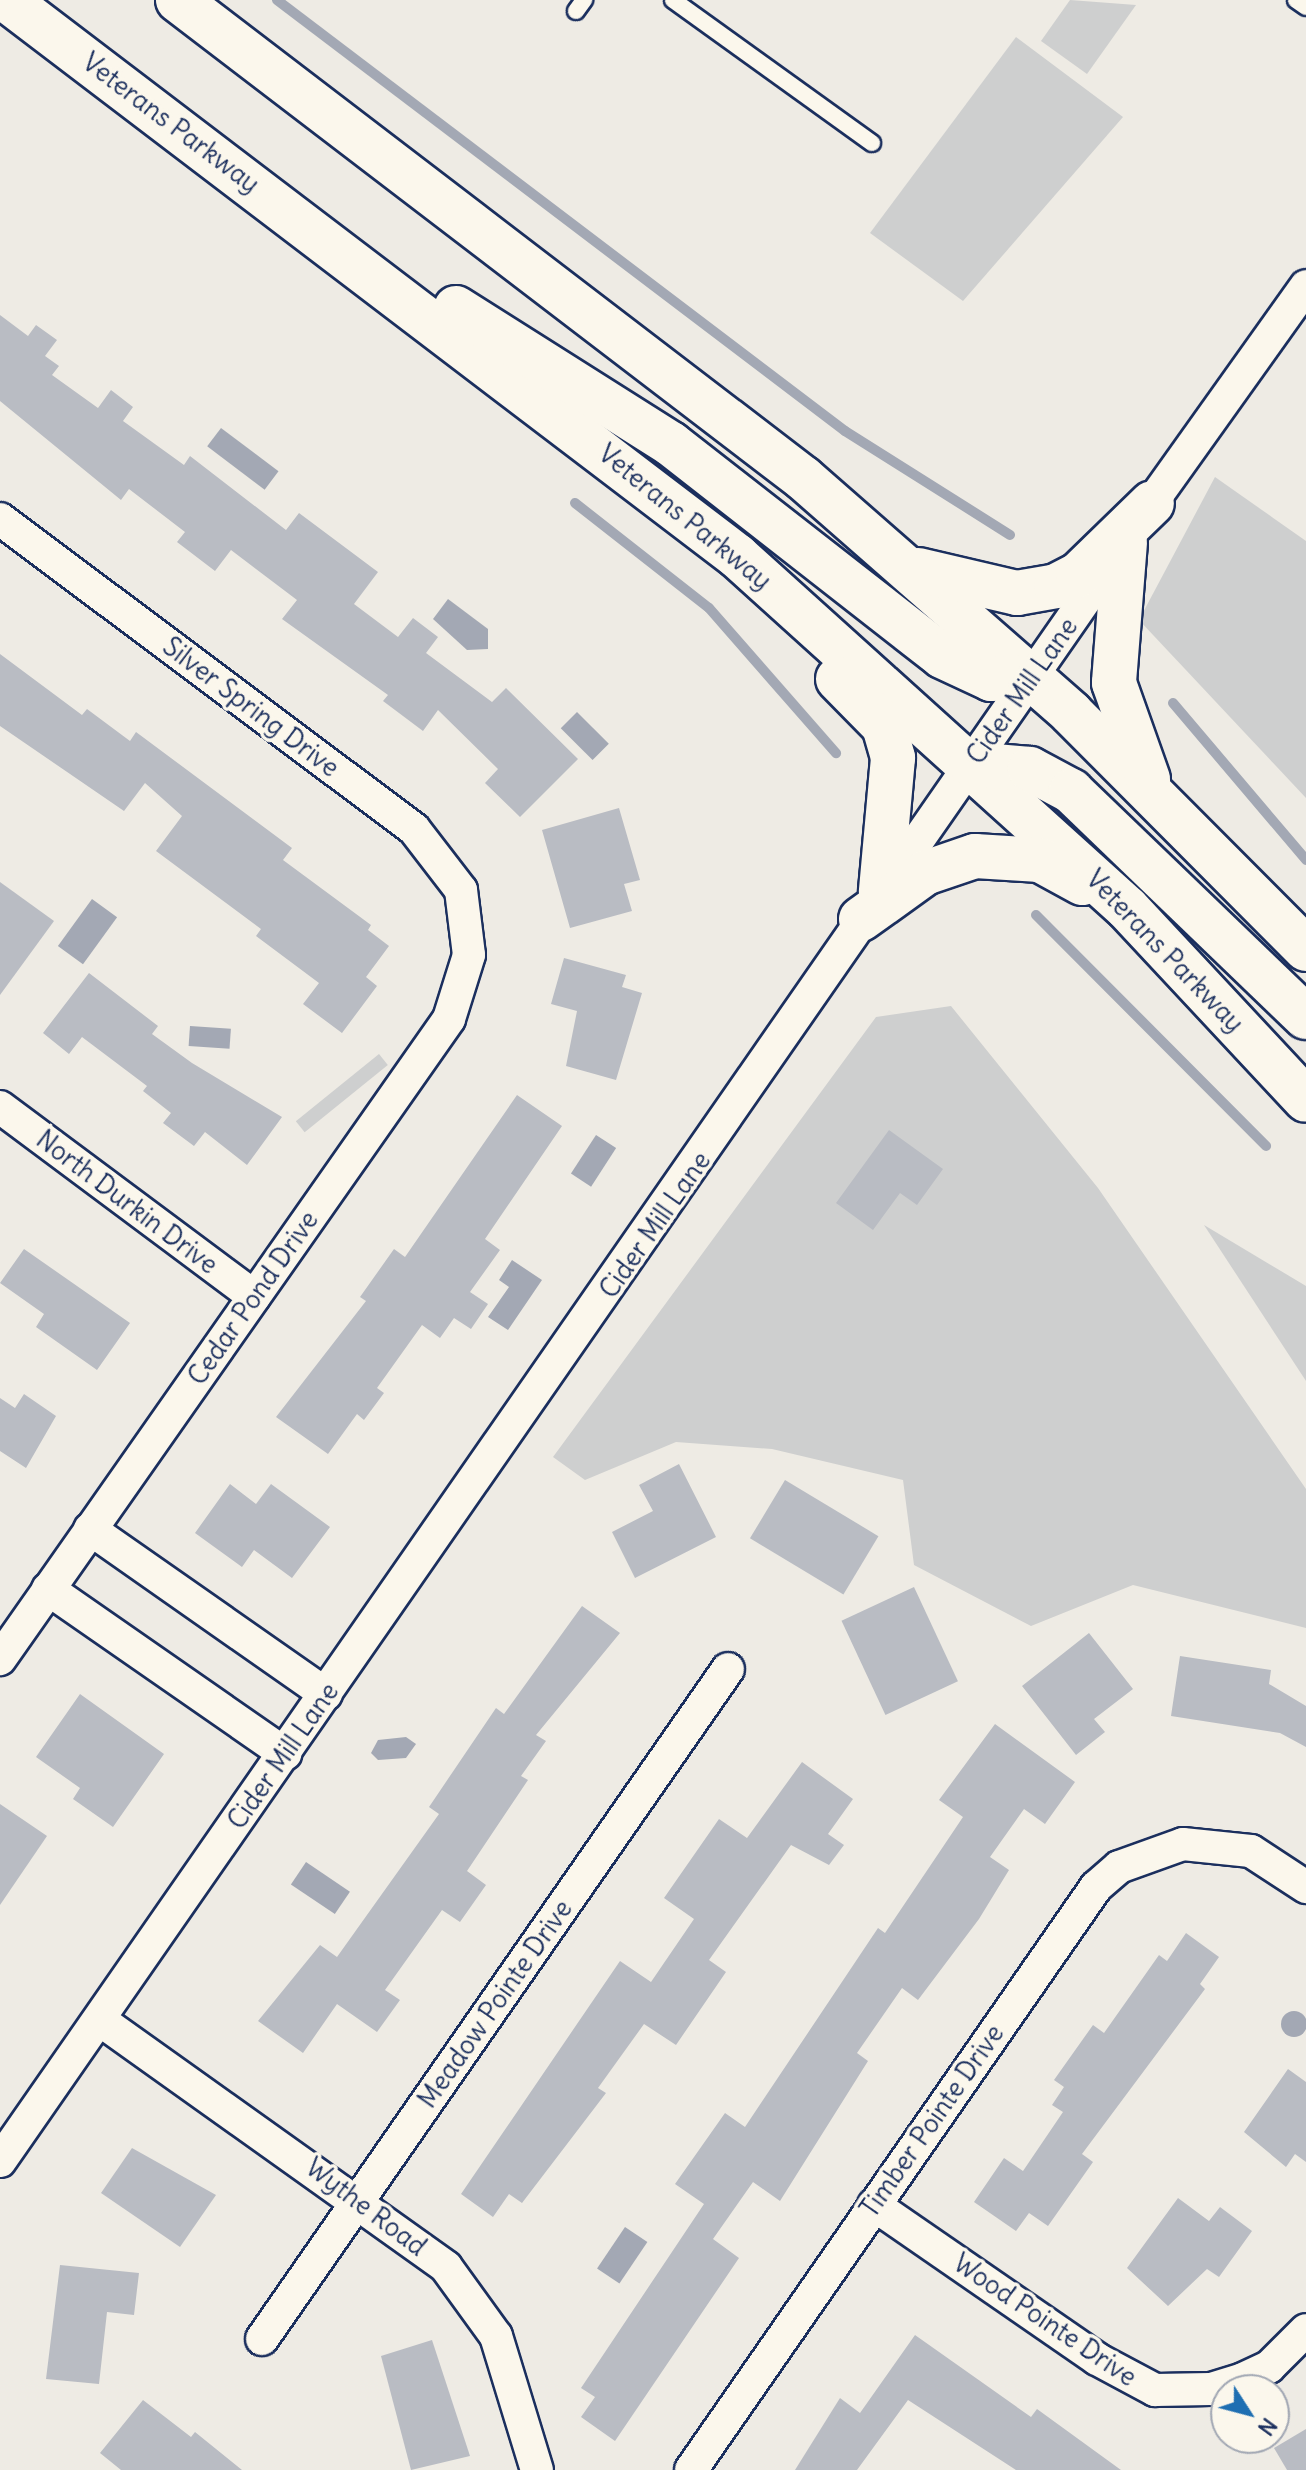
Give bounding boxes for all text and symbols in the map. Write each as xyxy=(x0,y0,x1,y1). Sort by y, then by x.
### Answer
street label: Veterans Parkway xyxy=(76,46,266,200)
street label: Veterans Parkway xyxy=(592,438,778,596)
street label: Cider Mill Lane xyxy=(960,612,1084,770)
street label: Silver Spring Drive xyxy=(157,631,345,783)
street label: Veterans Parkway xyxy=(1080,863,1250,1039)
street label: North Durkin Drive xyxy=(30,1124,224,1280)
street label: Cider Mill Lane xyxy=(593,1146,717,1304)
street label: Cedar Pond Drive xyxy=(181,1205,325,1391)
street label: Cider Mill Lane xyxy=(221,1677,345,1835)
street label: Meadow Pointe Drive xyxy=(411,1894,579,2114)
street label: Timber Pointe Drive xyxy=(854,2019,1010,2223)
street label: Wythe Road xyxy=(300,2152,432,2262)
street label: Wood Pointe Drive xyxy=(948,2247,1142,2393)
north arrow xyxy=(1210,2374,1290,2454)
text: N xyxy=(1252,2413,1284,2441)

